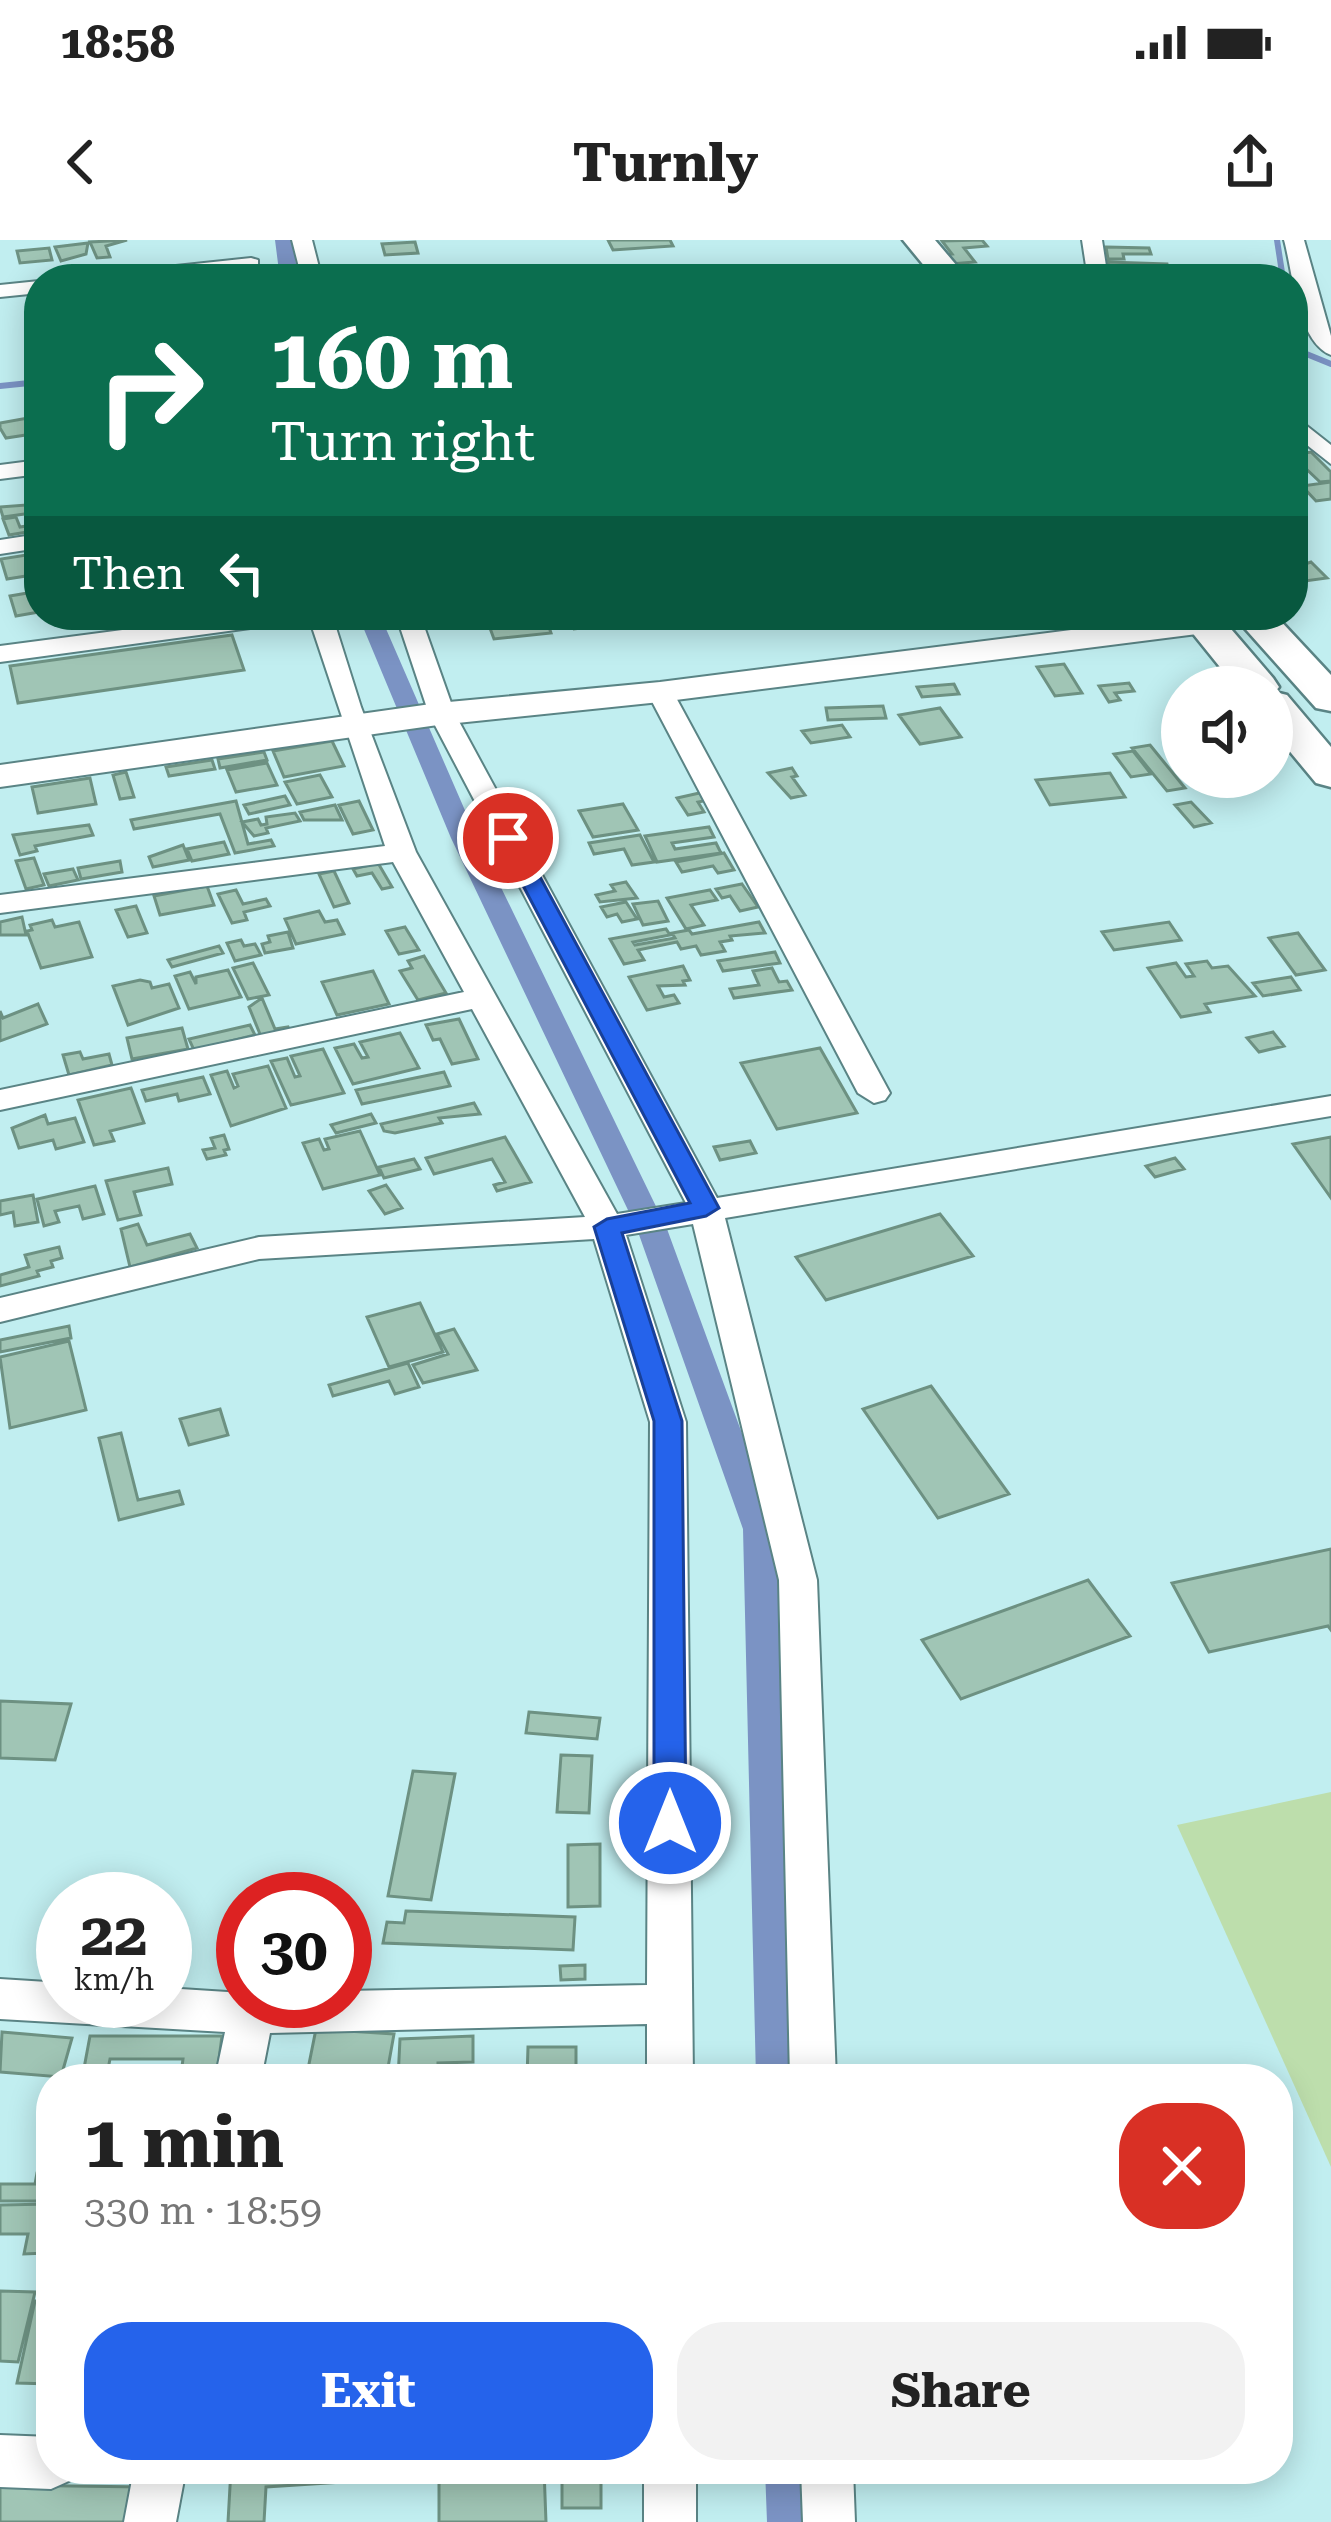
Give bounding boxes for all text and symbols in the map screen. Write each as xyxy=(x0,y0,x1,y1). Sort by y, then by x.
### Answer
text: 18:58 xyxy=(60,16,175,69)
icon: back xyxy=(48,129,114,195)
icon: share xyxy=(1217,129,1283,195)
text: Turnly xyxy=(573,131,758,194)
text: 160 m xyxy=(270,310,513,408)
icon: right xyxy=(72,312,228,468)
text: Turn right xyxy=(270,410,535,473)
icon: left xyxy=(209,540,275,606)
text: Then xyxy=(72,547,185,600)
map controls xyxy=(1161,666,1293,798)
button: sound xyxy=(1161,666,1293,798)
pin xyxy=(457,787,559,889)
icon: arrive xyxy=(475,805,541,871)
position arrow xyxy=(607,1760,733,1886)
speed limit sign: 30 xyxy=(216,1872,372,2028)
text: 22 xyxy=(80,1899,148,1970)
text: km/h xyxy=(74,1962,154,1997)
text: 1 min xyxy=(84,2100,284,2185)
button: close xyxy=(1119,2103,1245,2229)
text: 330 m · 18:59 xyxy=(84,2188,322,2234)
button: Exit xyxy=(84,2322,653,2460)
button: Share xyxy=(677,2322,1245,2460)

